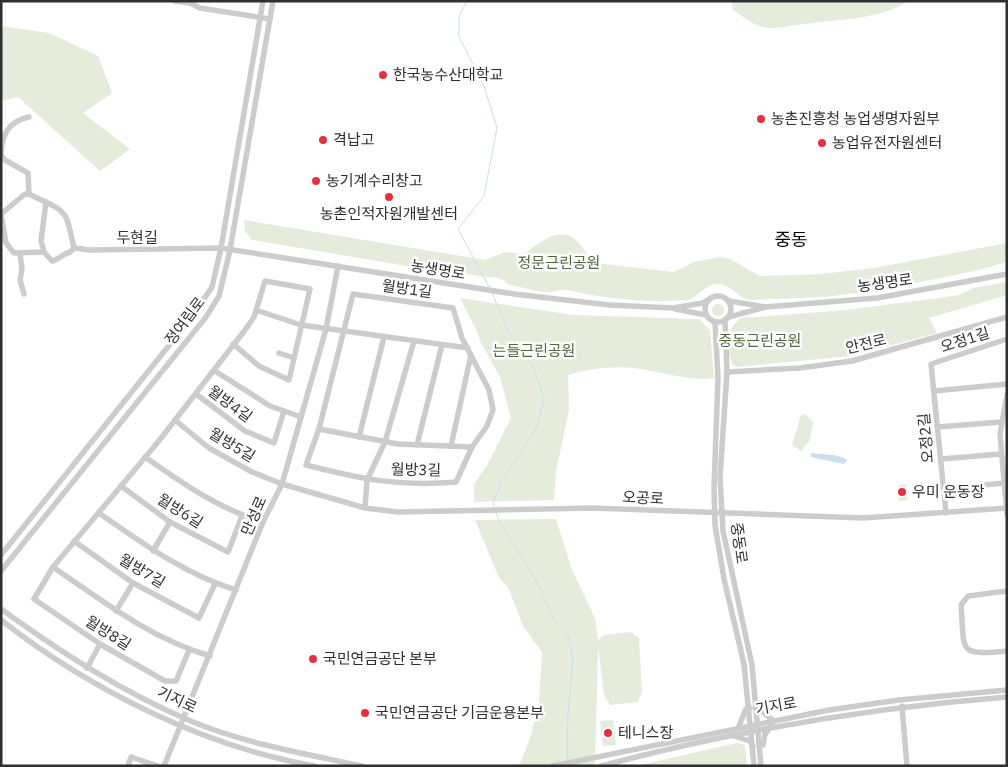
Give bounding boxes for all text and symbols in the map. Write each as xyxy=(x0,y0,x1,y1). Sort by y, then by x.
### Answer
place label: 한국농수산대학교 xyxy=(393,65,503,84)
marker: 한국농수산대학교 xyxy=(377,69,389,81)
place label: 농촌진흥청 농업생명자원부 xyxy=(771,109,940,128)
marker: 농촌진흥청 농업생명자원부 xyxy=(755,113,767,125)
place label: 격납고 xyxy=(333,130,375,149)
place label: 농업유전자원센터 xyxy=(832,133,942,152)
marker: 격납고 xyxy=(317,134,329,146)
marker: 농업유전자원센터 xyxy=(816,137,828,149)
place label: 농기계수리창고 xyxy=(326,171,423,190)
marker: 농기계수리창고 xyxy=(310,175,322,187)
marker: 농촌인적자원개발센터 xyxy=(383,191,395,203)
place label: 농촌인적자원개발센터 xyxy=(320,204,458,223)
street label: 두현길 xyxy=(116,228,158,247)
district label: 중동 xyxy=(774,228,808,251)
park label: 정문근린공원 xyxy=(518,253,600,272)
street label: 농생명로 xyxy=(409,256,467,283)
street label: 농생명로 xyxy=(856,269,914,296)
street label: 월방1길 xyxy=(381,276,433,301)
street label: 정여립로 xyxy=(160,293,209,348)
street label: 오정1길 xyxy=(938,323,992,356)
street label: 안전로 xyxy=(844,330,888,357)
park label: 중동근린공원 xyxy=(719,331,801,350)
park label: 는들근린공원 xyxy=(493,341,575,360)
street label: 월방4길 xyxy=(204,381,256,426)
street label: 오정2길 xyxy=(914,412,937,464)
street label: 월방5길 xyxy=(206,423,259,466)
street label: 월방3길 xyxy=(391,460,441,479)
place label: 우미 운동장 xyxy=(912,482,985,501)
marker: 우미 운동장 xyxy=(896,486,908,498)
street label: 오공로 xyxy=(622,487,664,508)
street label: 월방6길 xyxy=(154,489,207,532)
street label: 만성로 xyxy=(236,493,271,539)
street label: 중동로 xyxy=(727,521,752,565)
street label: 월방7길 xyxy=(116,549,169,592)
street label: 월방8길 xyxy=(82,611,135,654)
place label: 국민연금공단 본부 xyxy=(323,649,437,668)
marker: 국민연금공단 본부 xyxy=(307,653,319,665)
street label: 기지로 xyxy=(154,682,200,717)
street label: 기지로 xyxy=(754,693,798,718)
place label: 국민연금공단 기금운용본부 xyxy=(375,703,544,722)
marker: 국민연금공단 기금운용본부 xyxy=(359,707,371,719)
place label: 테니스장 xyxy=(618,723,673,742)
marker: 테니스장 xyxy=(602,727,614,739)

